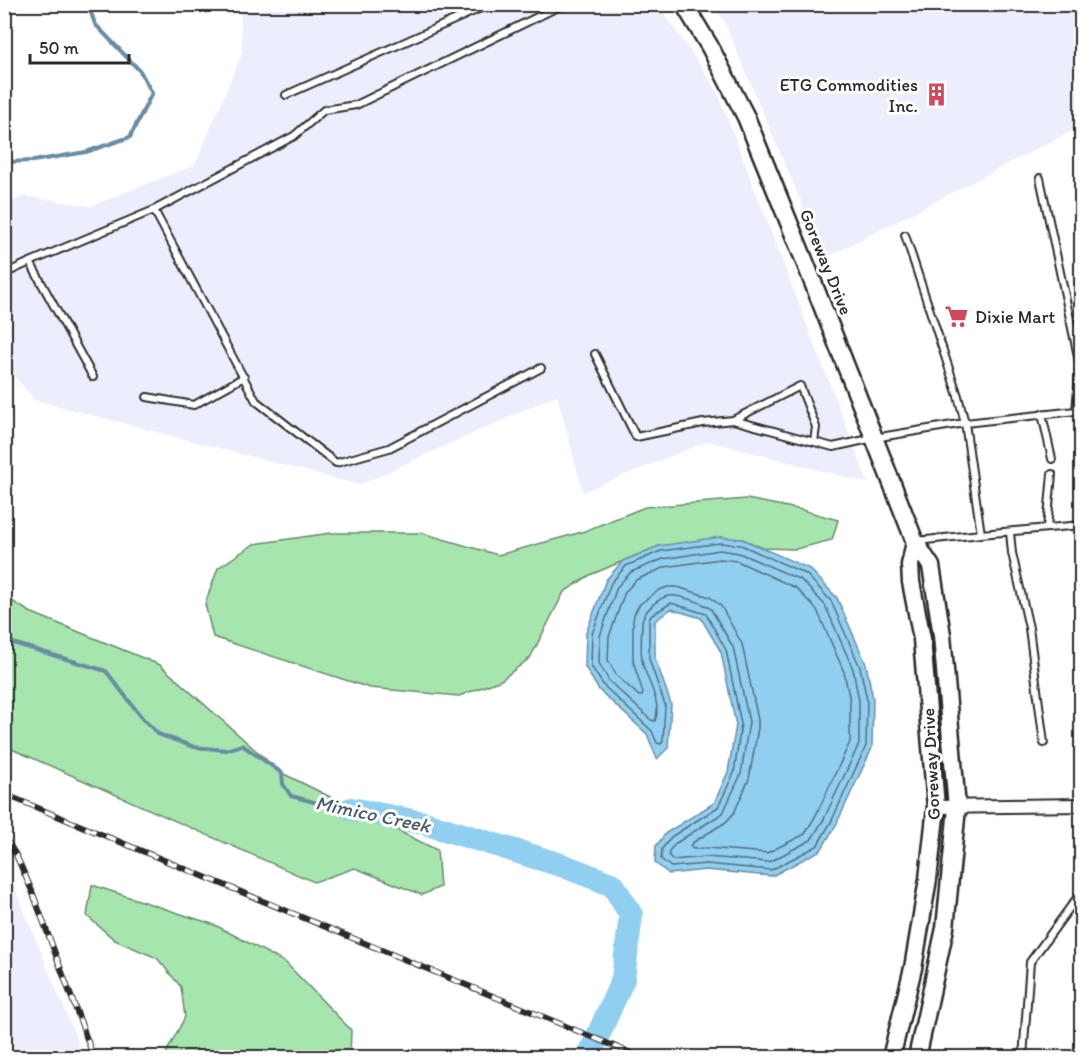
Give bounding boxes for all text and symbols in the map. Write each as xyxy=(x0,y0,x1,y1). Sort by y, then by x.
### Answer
scale bar xyxy=(30,27,129,65)
text: 50 m xyxy=(39,37,79,59)
place label: ETG Commodities Inc. xyxy=(780,74,918,117)
building icon: ETG Commodities Inc. xyxy=(923,82,949,108)
street label: Goreway Drive xyxy=(795,206,857,318)
supermarket icon: Dixie Mart xyxy=(944,304,970,330)
place label: Dixie Mart xyxy=(975,306,1055,328)
street label: Goreway Drive xyxy=(917,707,945,821)
water label: Mimico Creek xyxy=(313,790,434,838)

